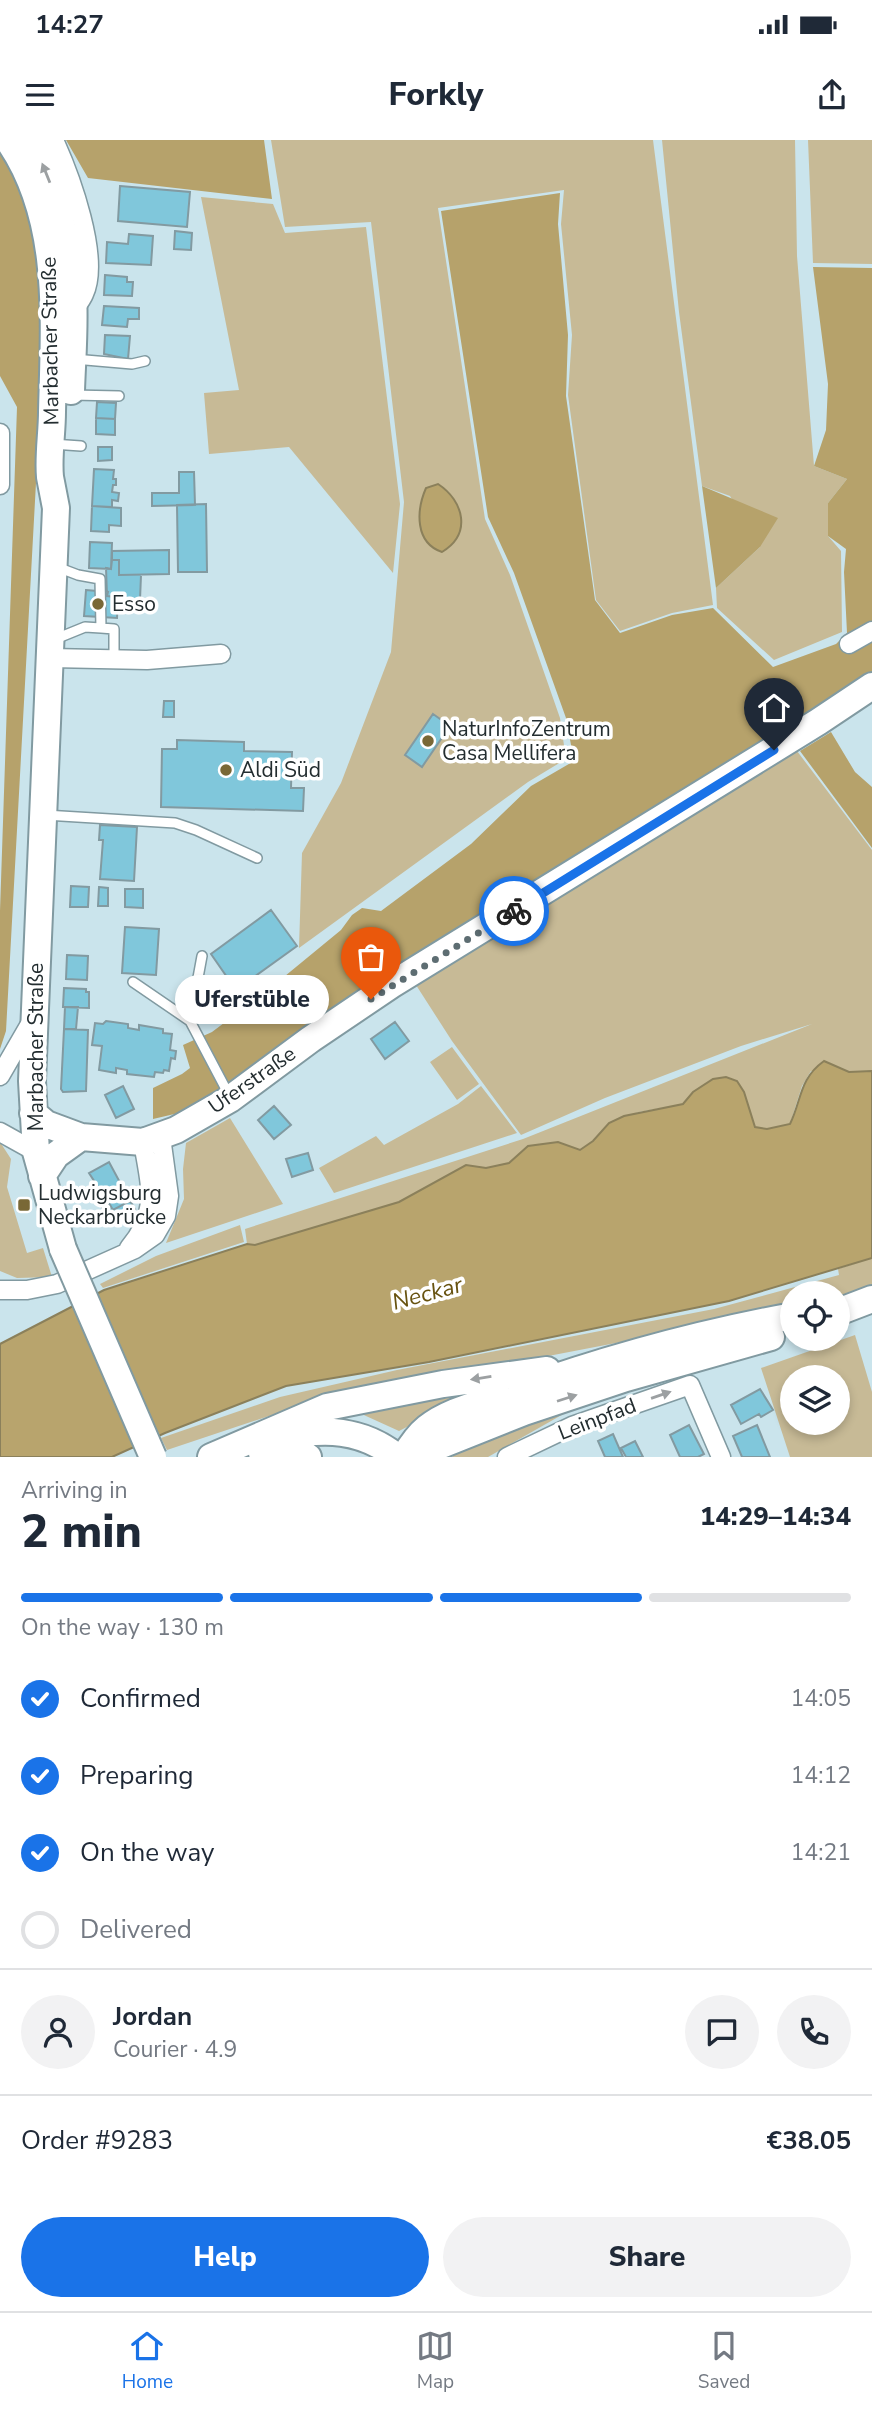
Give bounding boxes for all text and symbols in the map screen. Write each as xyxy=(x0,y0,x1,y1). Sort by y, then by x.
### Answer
text: 14:27 xyxy=(35,7,104,42)
text: Forkly xyxy=(389,73,483,116)
icon: menu xyxy=(21,76,59,114)
icon: share xyxy=(813,76,851,114)
one-way arrow xyxy=(41,162,52,183)
street label: Marbacher Straße xyxy=(35,256,65,426)
place label: Esso xyxy=(112,590,156,618)
marker: Esso xyxy=(90,596,106,612)
pin xyxy=(744,678,804,750)
icon: home xyxy=(755,689,793,727)
place label: NaturInfoZentrum Casa Mellifera xyxy=(442,715,611,767)
marker: NaturInfoZentrum Casa Mellifera xyxy=(420,733,436,749)
place label: Aldi Süd xyxy=(240,756,321,784)
marker: Aldi Süd xyxy=(218,762,234,778)
courier xyxy=(479,876,549,946)
icon: bike xyxy=(495,892,533,930)
pin xyxy=(341,927,401,999)
icon: bag xyxy=(352,938,390,976)
street label: Marbacher Straße xyxy=(22,963,50,1131)
callout: Uferstüble xyxy=(175,974,329,1024)
text: Uferstüble xyxy=(194,984,310,1015)
street label: Uferstraße xyxy=(203,1040,301,1120)
place label: Ludwigsburg Neckarbrücke xyxy=(38,1179,166,1231)
marker: Ludwigsburg Neckarbrücke xyxy=(16,1197,32,1213)
water label: Neckar xyxy=(388,1269,466,1318)
map controls xyxy=(780,1281,850,1435)
button: locate xyxy=(780,1281,850,1351)
button: layers xyxy=(780,1365,850,1435)
one-way arrow xyxy=(469,1373,491,1384)
one-way arrow xyxy=(651,1389,672,1400)
street label: Leinpfad xyxy=(554,1391,640,1447)
one-way arrow xyxy=(556,1392,577,1403)
text: Arriving in xyxy=(21,1475,128,1506)
text: 14:29–14:34 xyxy=(700,1499,851,1534)
text: 2 min xyxy=(21,1500,142,1563)
text: On the way · 130 m xyxy=(21,1612,224,1643)
icon: check xyxy=(21,1680,59,1718)
text: Confirmed xyxy=(80,1681,201,1716)
text: 14:05 xyxy=(791,1683,851,1714)
icon: check xyxy=(21,1757,59,1795)
text: Preparing xyxy=(80,1758,193,1793)
text: 14:12 xyxy=(791,1760,851,1791)
icon: check xyxy=(21,1834,59,1872)
text: On the way xyxy=(80,1835,214,1870)
text: 14:21 xyxy=(791,1837,851,1868)
text: Delivered xyxy=(80,1912,192,1947)
button: person xyxy=(21,1995,95,2069)
button: chat xyxy=(685,1995,759,2069)
button: phone xyxy=(777,1995,851,2069)
text: Jordan xyxy=(113,1999,192,2034)
text: Courier · 4.9 xyxy=(113,2034,237,2065)
text: Order #9283 xyxy=(21,2123,173,2158)
text: €38.05 xyxy=(767,2123,851,2158)
button: Help xyxy=(21,2217,429,2297)
button: Share xyxy=(443,2217,851,2297)
tab: Home xyxy=(122,2327,173,2395)
tab: Map xyxy=(416,2327,454,2395)
tab: Saved xyxy=(698,2327,750,2395)

